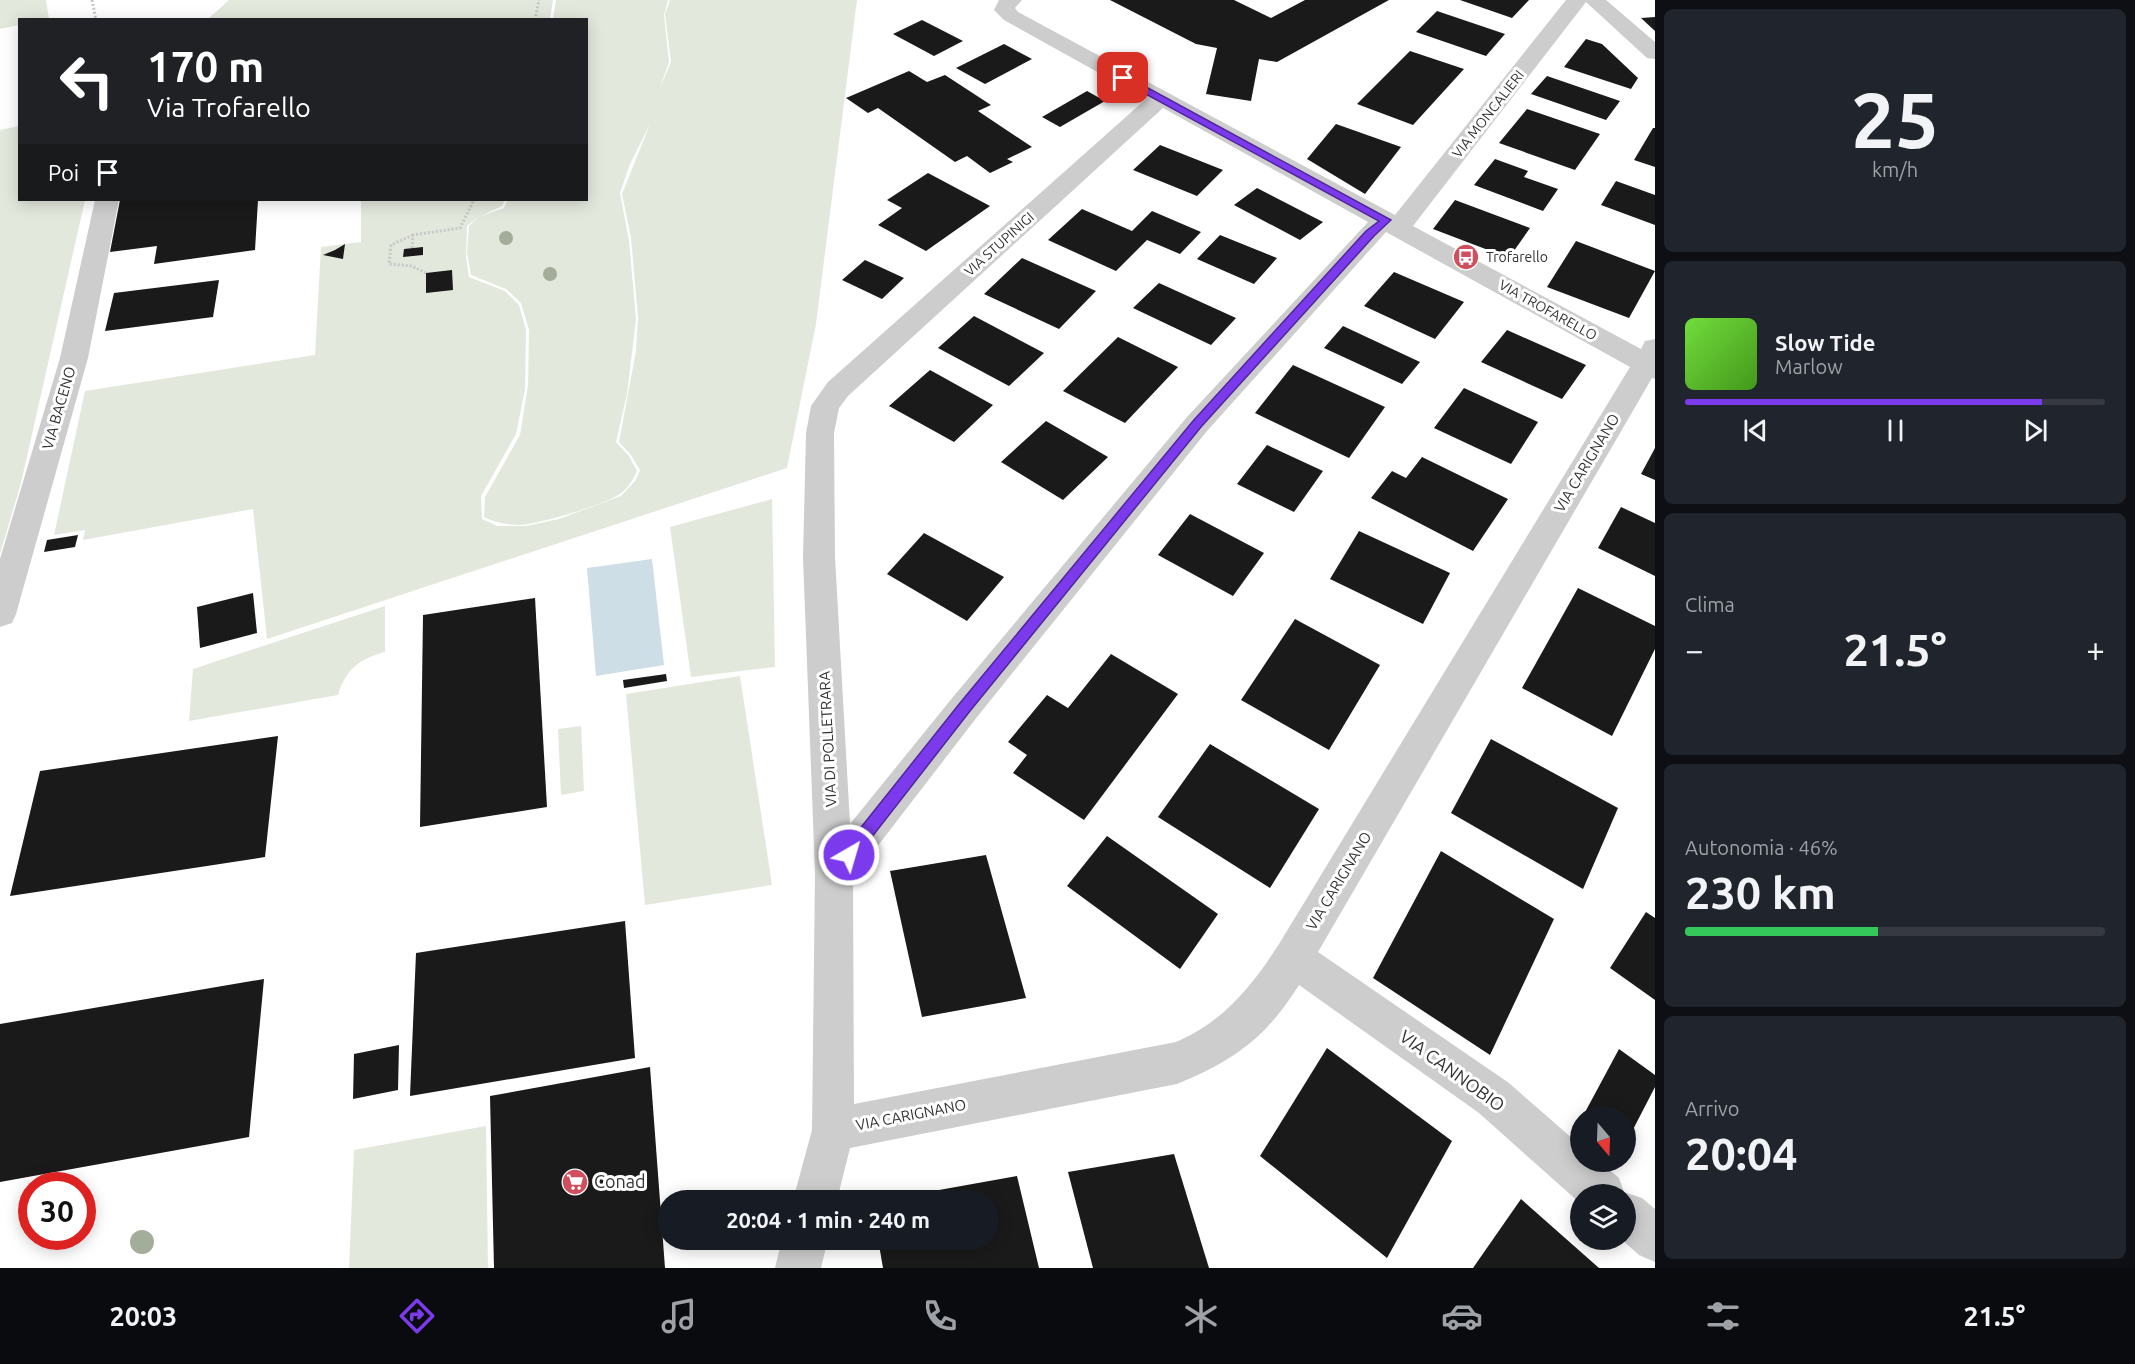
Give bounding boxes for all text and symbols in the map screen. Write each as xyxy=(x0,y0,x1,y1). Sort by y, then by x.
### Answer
icon: left xyxy=(48,42,126,120)
text: 170 m xyxy=(147,43,264,90)
pin xyxy=(1097,52,1148,103)
icon: arrive xyxy=(1106,61,1139,94)
street label: VIA MONCALIERI xyxy=(1449,67,1527,161)
text: 25 xyxy=(1851,75,1939,163)
text: Via Trofarello xyxy=(147,92,311,122)
icon: arrive xyxy=(91,156,124,189)
text: km/h xyxy=(1872,158,1918,181)
text: Poi xyxy=(48,160,79,185)
street label: VIA STUPINIGI xyxy=(961,209,1037,279)
bus stop icon: Trofarello xyxy=(1451,242,1481,272)
place label: Trofarello xyxy=(1486,249,1548,265)
street label: VIA TROFARELLO xyxy=(1496,276,1600,344)
text: Slow Tide xyxy=(1775,330,1875,355)
text: Marlow xyxy=(1775,355,1843,378)
street label: VIA BACENO xyxy=(39,364,78,451)
street label: VIA CARIGNANO xyxy=(1550,410,1623,515)
icon: previous xyxy=(1739,414,1772,447)
icon: pause xyxy=(1879,414,1912,447)
icon: next xyxy=(2019,414,2052,447)
text: Clima xyxy=(1685,593,1735,616)
text: 21.5° xyxy=(1843,624,1947,675)
text: − xyxy=(1685,631,1704,668)
text: + xyxy=(2086,631,2105,668)
street label: VIA DI POLLETRARA xyxy=(815,670,840,807)
position arrow xyxy=(817,823,881,887)
street label: VIA CARIGNANO xyxy=(1302,828,1375,933)
text: Autonomia · 46% xyxy=(1685,836,1838,859)
text: 230 km xyxy=(1685,867,1836,918)
street label: VIA CANNOBIO xyxy=(1396,1025,1509,1115)
street label: VIA CARIGNANO xyxy=(854,1095,967,1134)
text: Arrivo xyxy=(1685,1097,1739,1120)
north arrow xyxy=(1570,1106,1636,1172)
map controls xyxy=(1570,1106,1636,1250)
text: 20:04 xyxy=(1685,1128,1798,1179)
supermarket icon: Conad xyxy=(560,1167,590,1197)
place label: Conad xyxy=(594,1171,646,1191)
speed limit sign: 30 xyxy=(18,1172,96,1250)
button: layers xyxy=(1570,1184,1636,1250)
text: 20:04 · 1 min · 240 m xyxy=(726,1207,930,1232)
icon: directions xyxy=(396,1295,438,1337)
icon: music xyxy=(658,1295,700,1337)
icon: phone xyxy=(919,1295,961,1337)
icon: climate xyxy=(1180,1295,1222,1337)
icon: car xyxy=(1441,1295,1483,1337)
icon: filters xyxy=(1702,1295,1744,1337)
text: 20:03 xyxy=(110,1301,177,1331)
text: 21.5° xyxy=(1963,1301,2025,1331)

